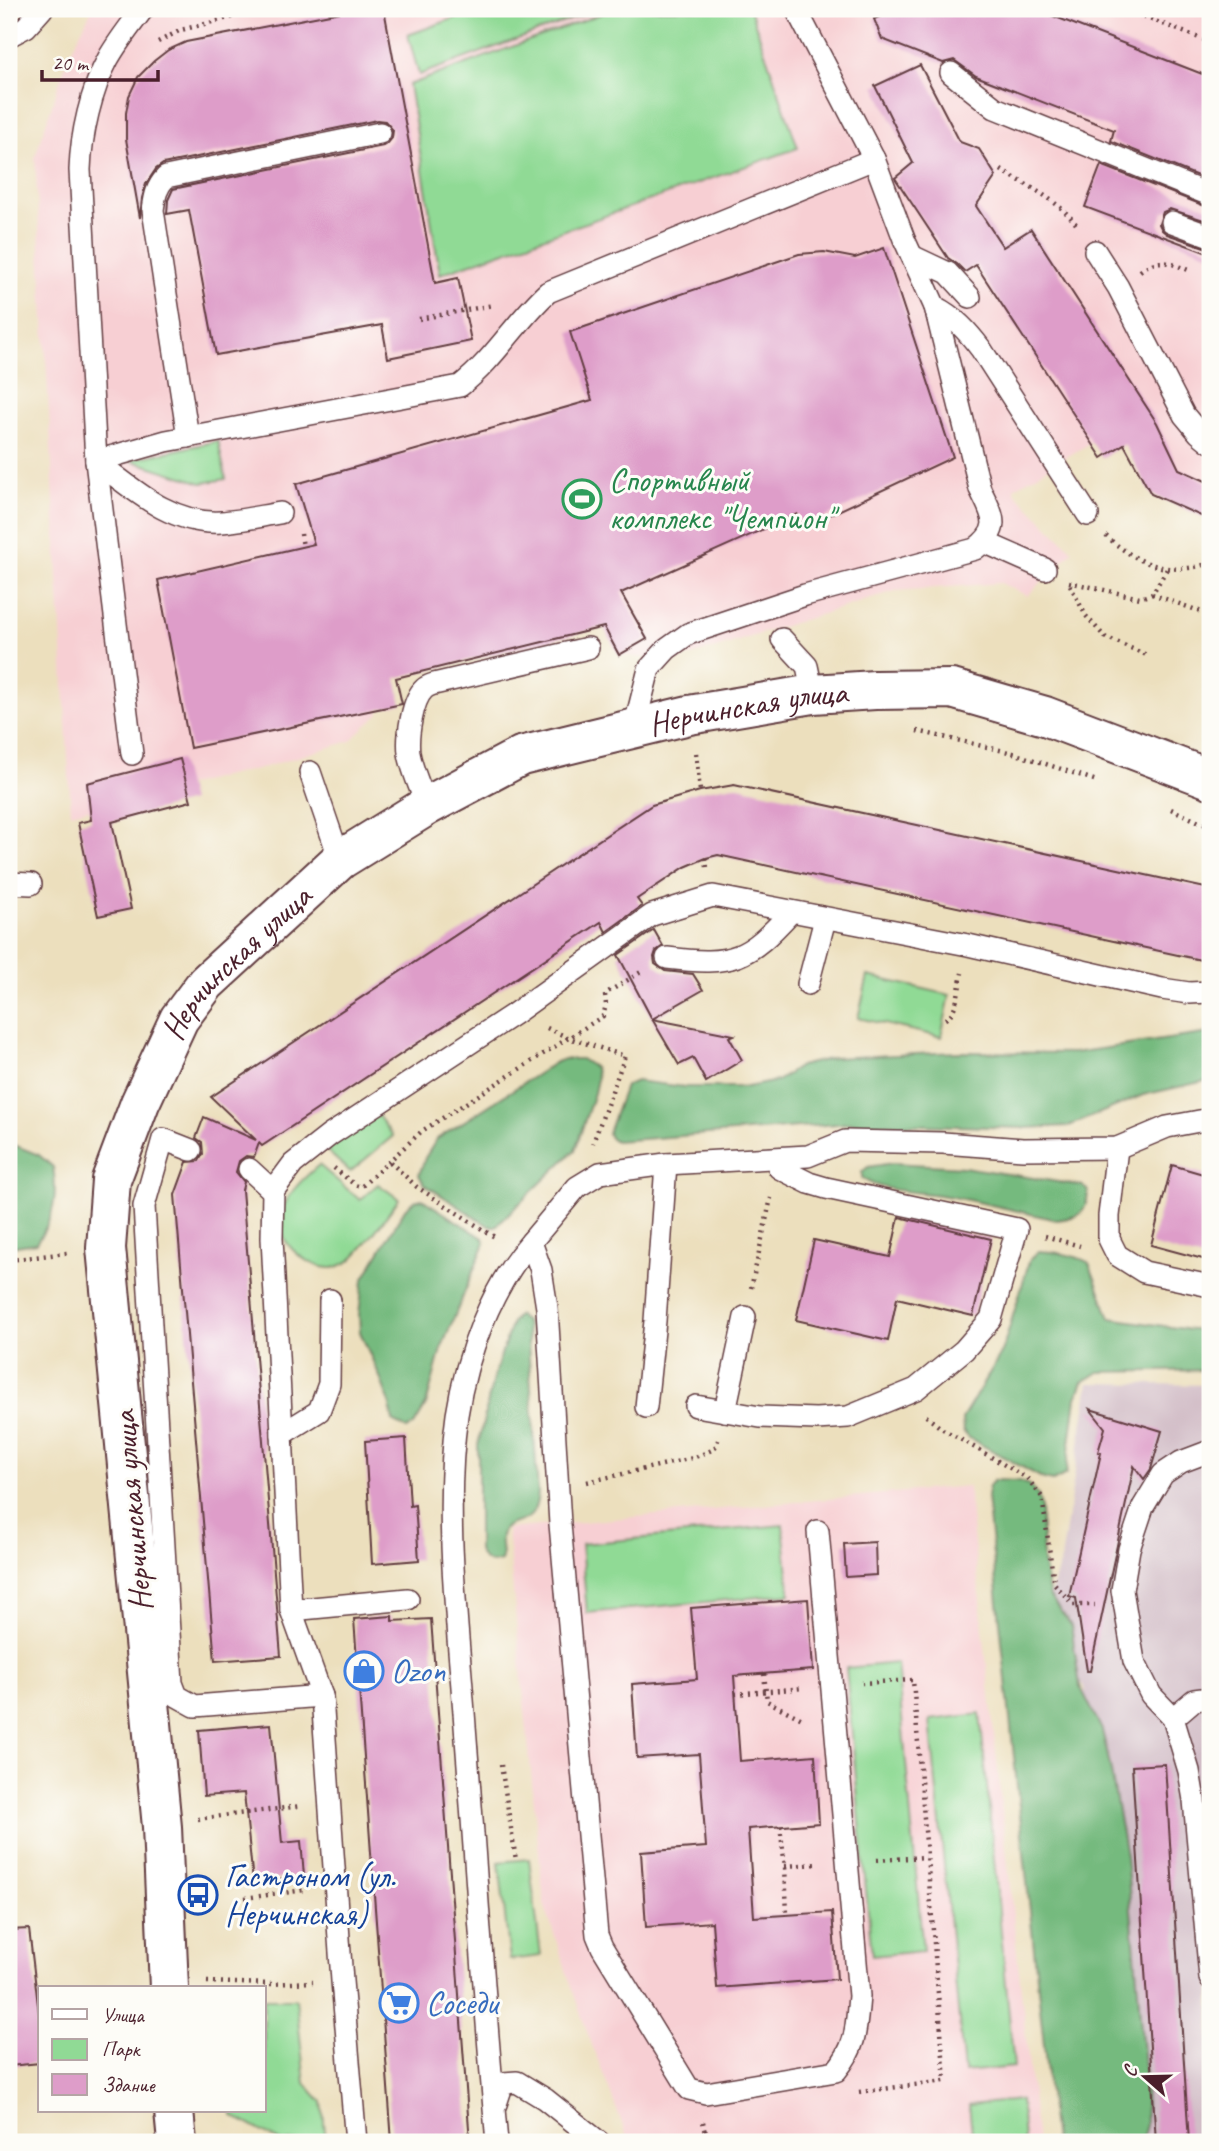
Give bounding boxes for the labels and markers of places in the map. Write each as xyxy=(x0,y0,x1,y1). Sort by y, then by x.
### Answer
place label: Спортивный комплекс "Чемпион" xyxy=(609,459,840,539)
sports icon: Спортивный комплекс "Чемпион" xyxy=(561,478,603,520)
shop icon: Ozon xyxy=(343,1650,385,1692)
place label: Ozon xyxy=(391,1650,445,1692)
place label: Гастроном (ул. Нерчинская) xyxy=(225,1855,396,1935)
bus stop icon: Гастроном (ул. Нерчинская) xyxy=(177,1874,219,1916)
supermarket icon: Соседи xyxy=(378,1982,420,2024)
place label: Соседи xyxy=(426,1982,501,2024)

